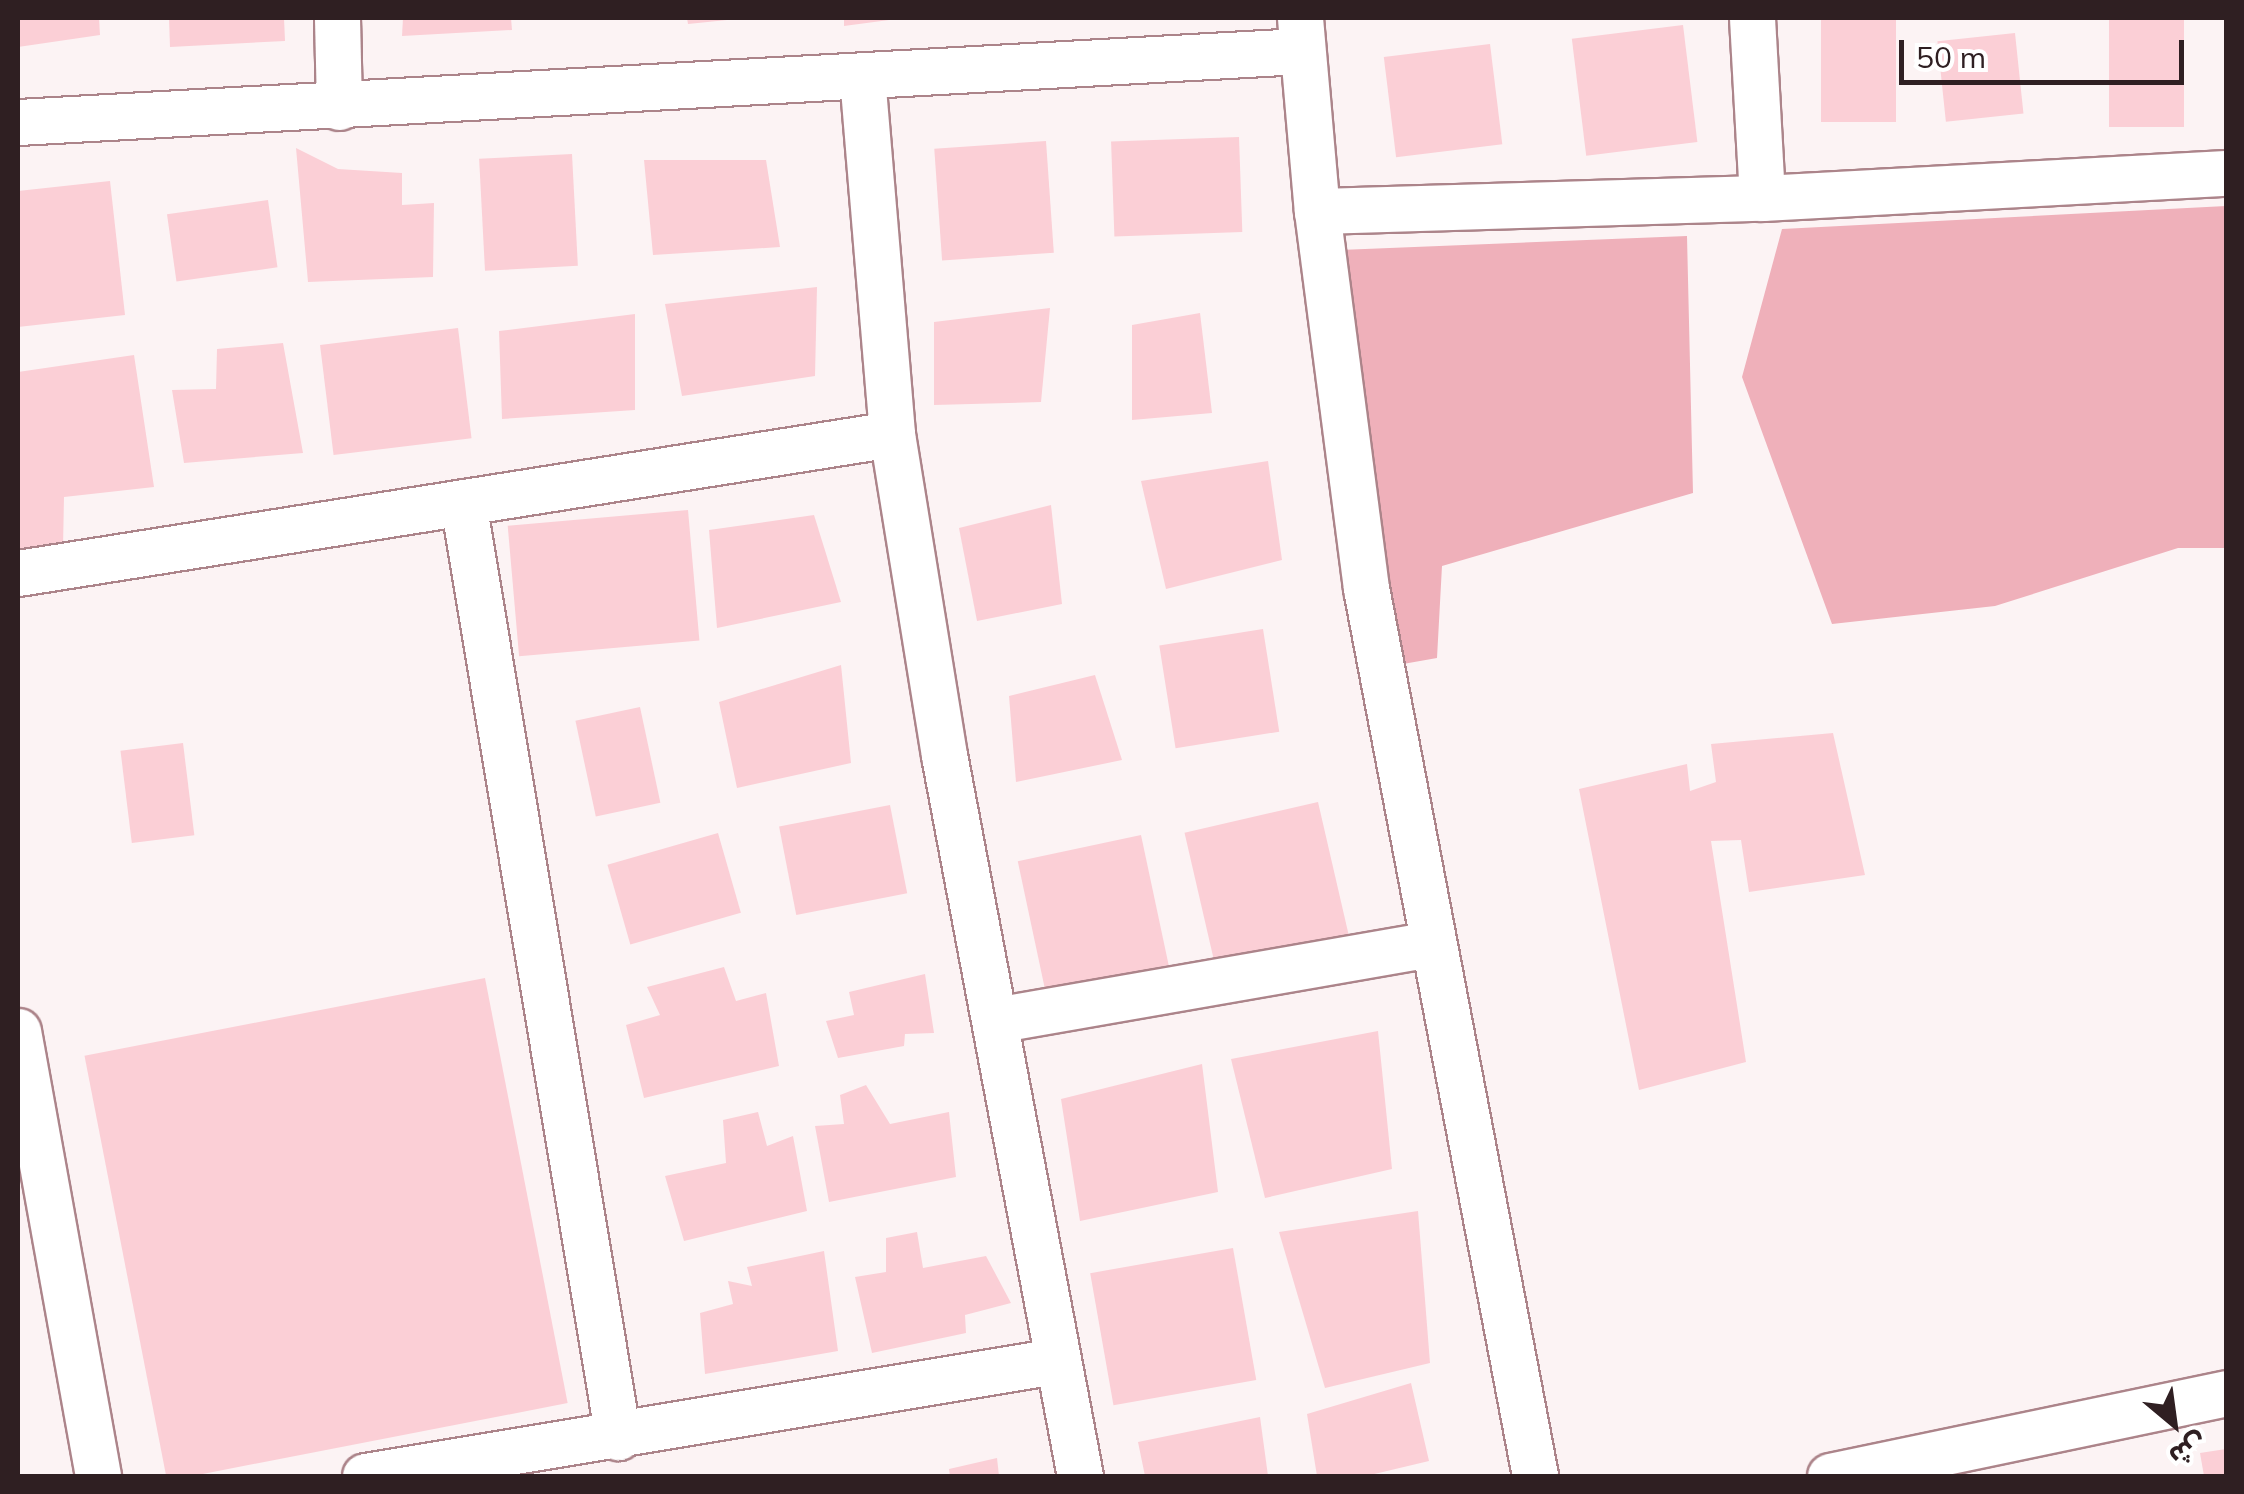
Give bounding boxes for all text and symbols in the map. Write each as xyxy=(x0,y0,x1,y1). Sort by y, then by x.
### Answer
scale bar xyxy=(1904,20,2189,82)
text: 50 m xyxy=(1916,38,1986,76)
north arrow xyxy=(2124,1374,2224,1474)
text: ش xyxy=(2164,1426,2214,1475)

